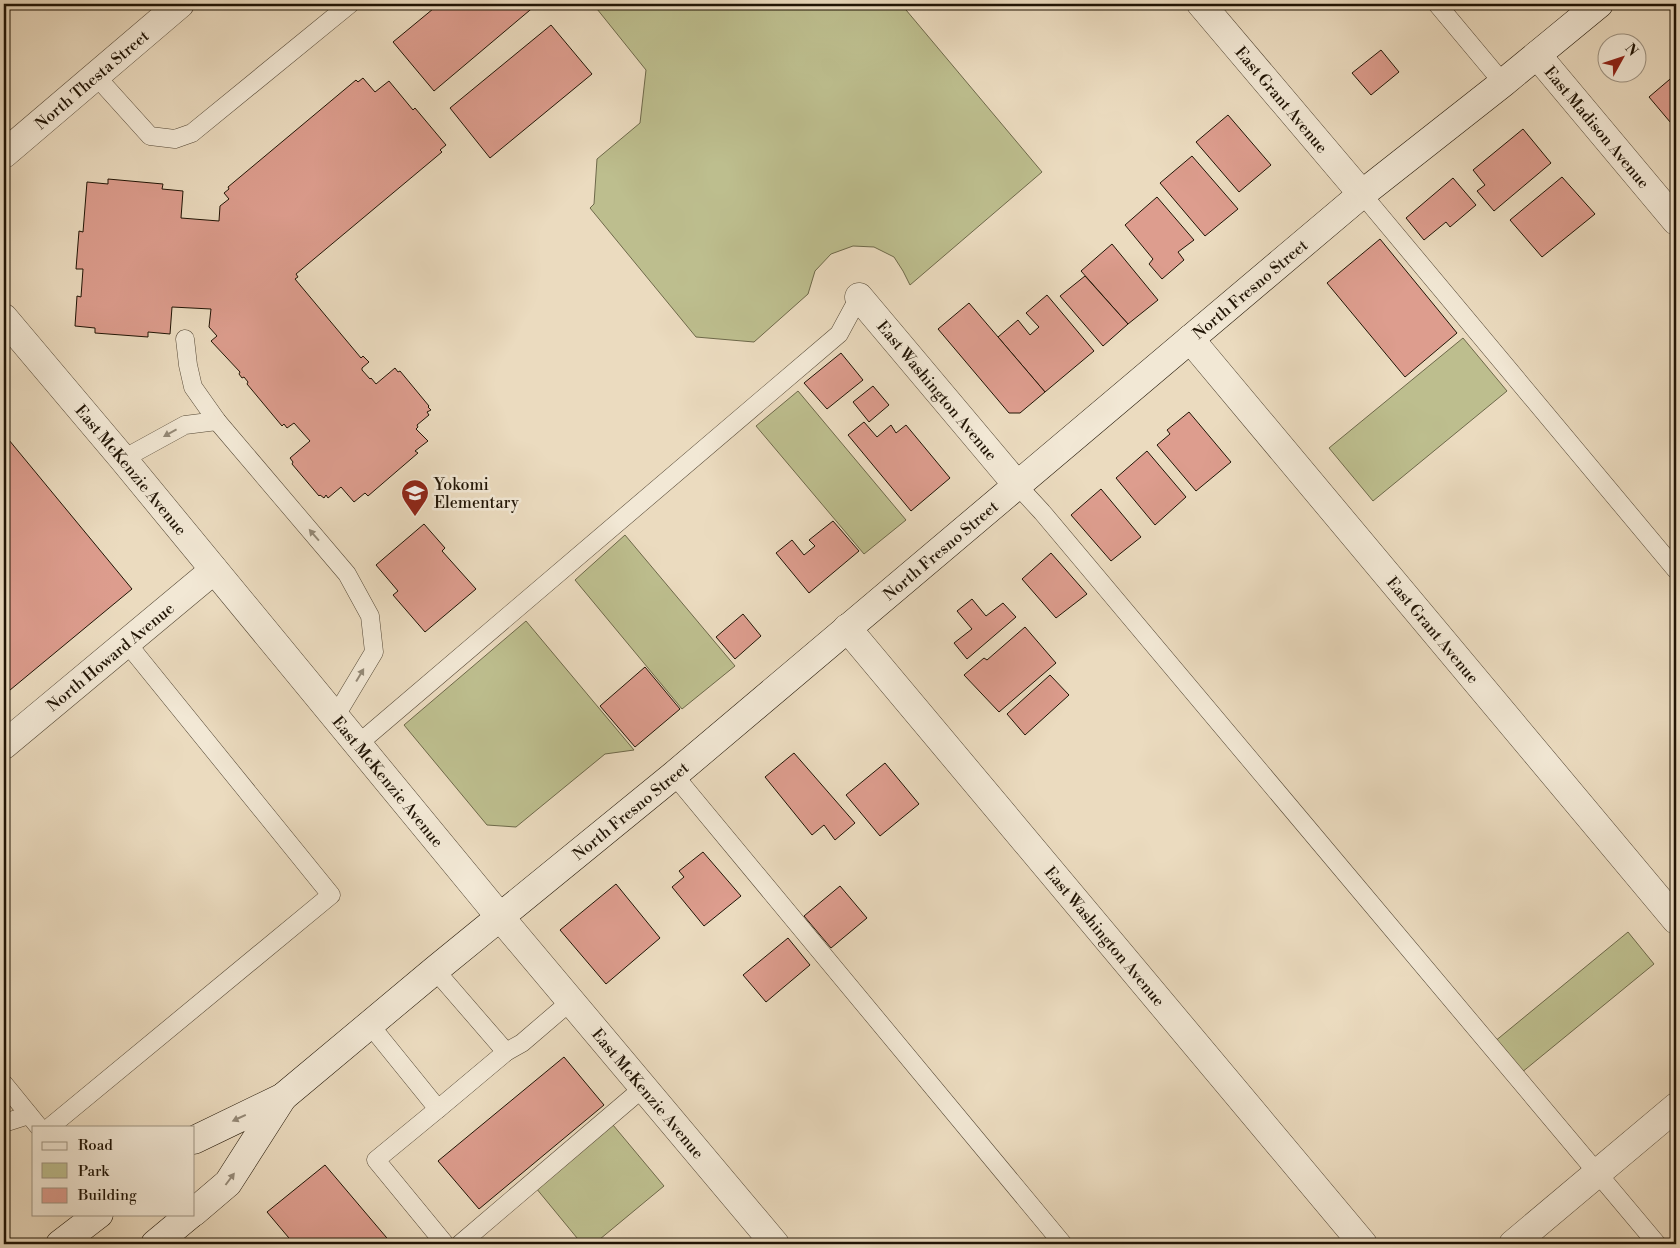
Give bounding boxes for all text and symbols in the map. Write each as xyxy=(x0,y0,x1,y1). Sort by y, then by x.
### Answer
street label: North Thesta Street xyxy=(31,26,153,134)
north arrow xyxy=(1598,32,1648,82)
text: N xyxy=(1621,40,1642,60)
street label: East Grant Avenue xyxy=(1230,43,1332,157)
street label: East Madison Avenue xyxy=(1540,62,1654,193)
street label: North Fresno Street xyxy=(1189,235,1312,344)
street label: East Washington Avenue xyxy=(872,317,1001,465)
street label: East McKenzie Avenue xyxy=(70,401,191,540)
one-way arrow xyxy=(163,429,177,437)
place label: Yokomi Elementary xyxy=(433,475,519,513)
school or university icon: Yokomi Elementary xyxy=(400,478,430,517)
street label: North Fresno Street xyxy=(879,496,1003,605)
one-way arrow xyxy=(308,529,320,541)
street label: East Grant Avenue xyxy=(1382,573,1483,688)
street label: North Howard Avenue xyxy=(43,599,178,716)
one-way arrow xyxy=(356,669,365,682)
street label: East McKenzie Avenue xyxy=(328,712,447,852)
street label: North Fresno Street xyxy=(569,758,693,865)
street label: East Washington Avenue xyxy=(1040,863,1169,1011)
street label: East McKenzie Avenue xyxy=(587,1025,708,1163)
one-way arrow xyxy=(232,1114,246,1122)
legend xyxy=(32,1126,195,1216)
text: Road xyxy=(78,1136,113,1155)
text: Park xyxy=(78,1162,110,1181)
one-way arrow xyxy=(224,1173,235,1186)
text: Building xyxy=(77,1186,137,1205)

